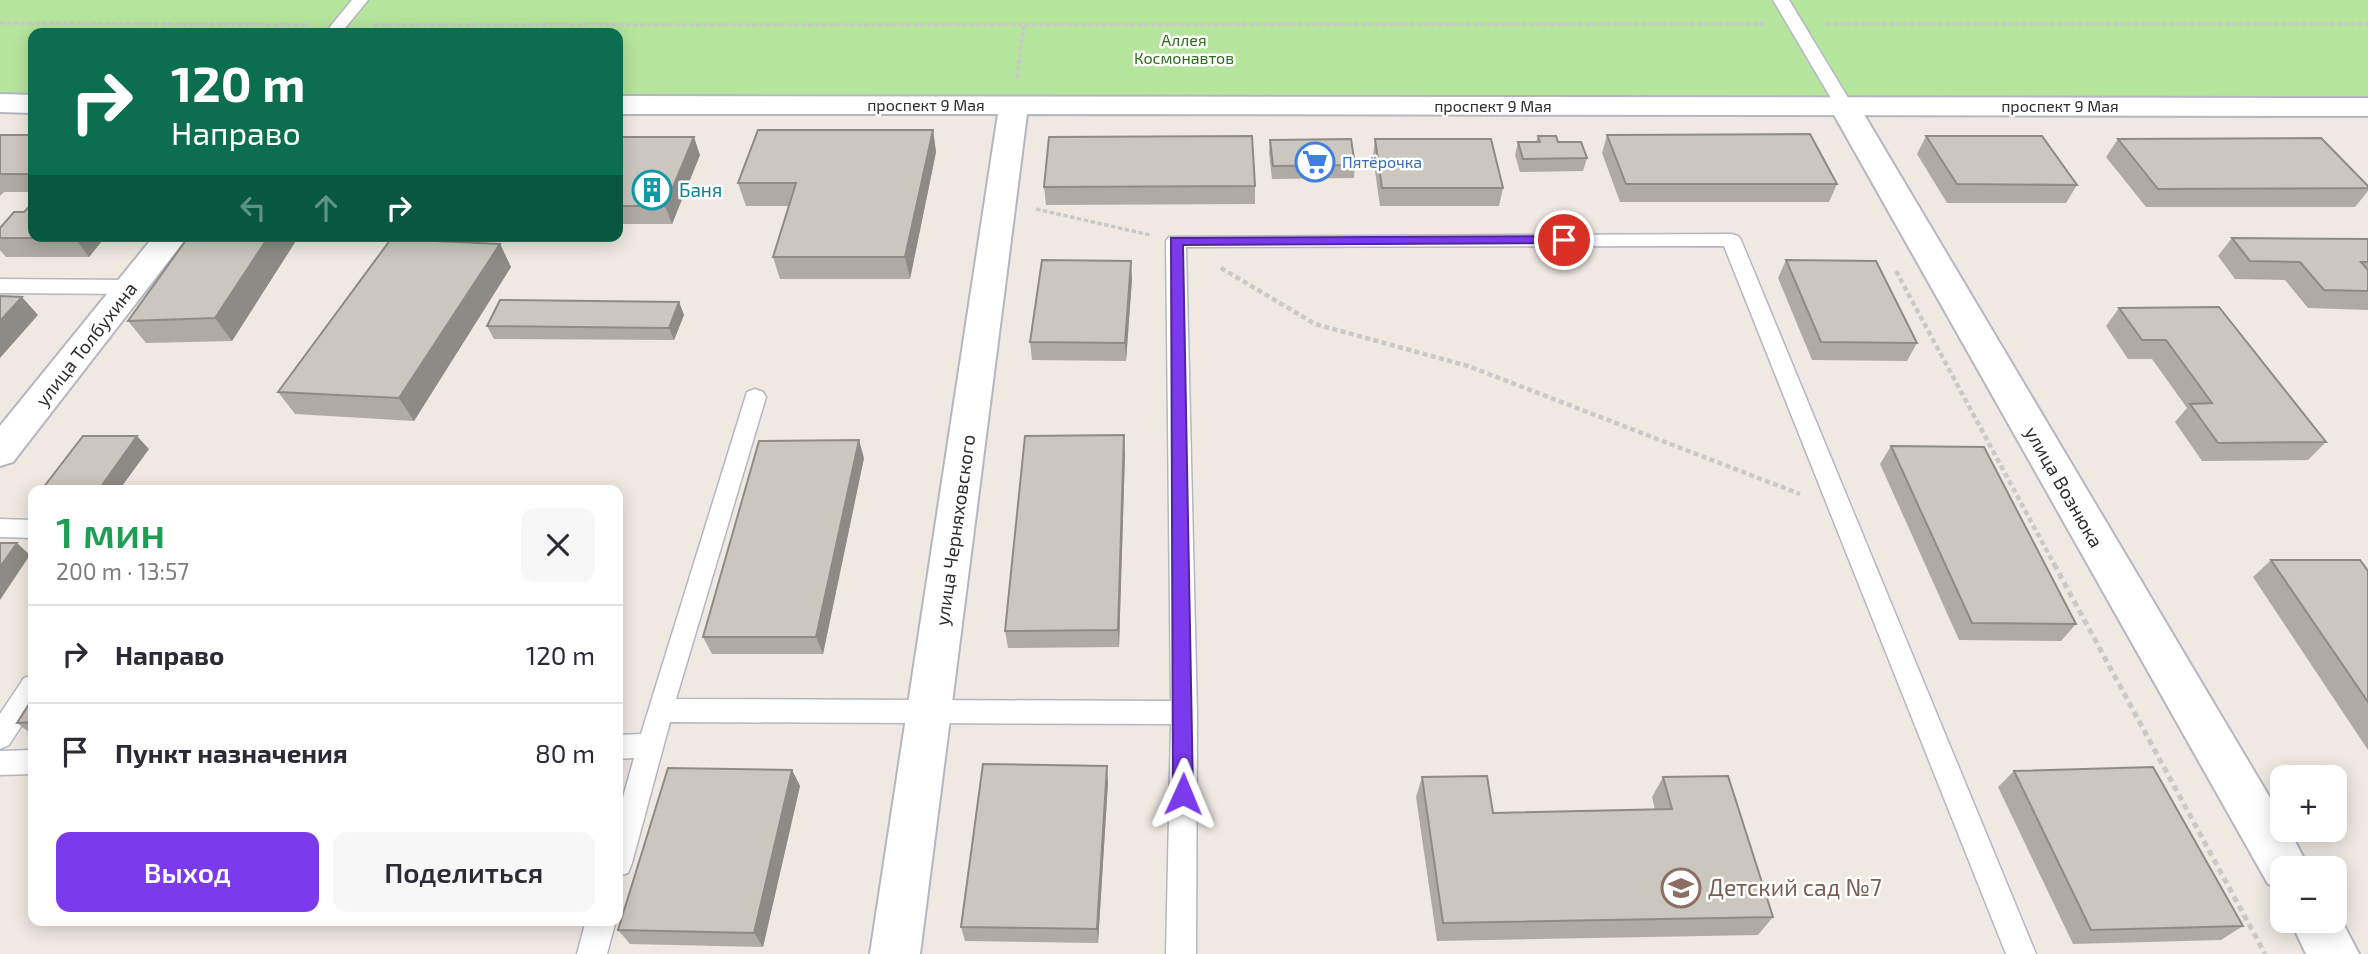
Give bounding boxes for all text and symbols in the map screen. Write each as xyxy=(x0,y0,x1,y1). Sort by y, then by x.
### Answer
park label: Аллея Космонавтов xyxy=(1134,30,1234,67)
text: 120 m xyxy=(171,53,305,112)
icon: right xyxy=(56,56,147,147)
street label: проспект 9 Мая xyxy=(867,95,985,114)
street label: проспект 9 Мая xyxy=(1434,96,1552,115)
street label: проспект 9 Мая xyxy=(2001,96,2119,115)
text: Направо xyxy=(171,113,301,151)
supermarket icon: Пятёрочка xyxy=(1294,141,1336,183)
place label: Пятёрочка xyxy=(1342,152,1422,171)
building icon: Баня xyxy=(631,169,673,211)
place label: Баня xyxy=(679,178,722,201)
icon: left xyxy=(234,189,272,227)
icon: ahead xyxy=(307,189,345,227)
icon: right xyxy=(380,189,418,227)
pin xyxy=(1534,210,1594,270)
icon: arrive xyxy=(1545,221,1583,259)
street label: улица Толбухина xyxy=(30,277,142,411)
street label: улица Вознюка xyxy=(2020,422,2108,552)
street label: улица Черняховского xyxy=(930,433,980,627)
text: 1 мин xyxy=(56,506,165,556)
button: close xyxy=(521,508,595,582)
text: 200 m · 13:57 xyxy=(56,557,189,585)
icon: right xyxy=(56,635,94,673)
text: Направо xyxy=(115,639,224,670)
text: 120 m xyxy=(526,639,595,670)
icon: arrive xyxy=(56,733,94,771)
text: Пункт назначения xyxy=(115,737,348,768)
text: 80 m xyxy=(535,737,595,768)
position arrow xyxy=(1146,757,1220,831)
map controls xyxy=(2270,765,2347,933)
button: + xyxy=(2270,765,2347,842)
button: Выход xyxy=(56,832,319,912)
button: Поделиться xyxy=(333,832,595,912)
button: − xyxy=(2270,856,2347,933)
school or university icon: Детский сад №7 xyxy=(1660,867,1702,909)
place label: Детский сад №7 xyxy=(1708,873,1882,901)

